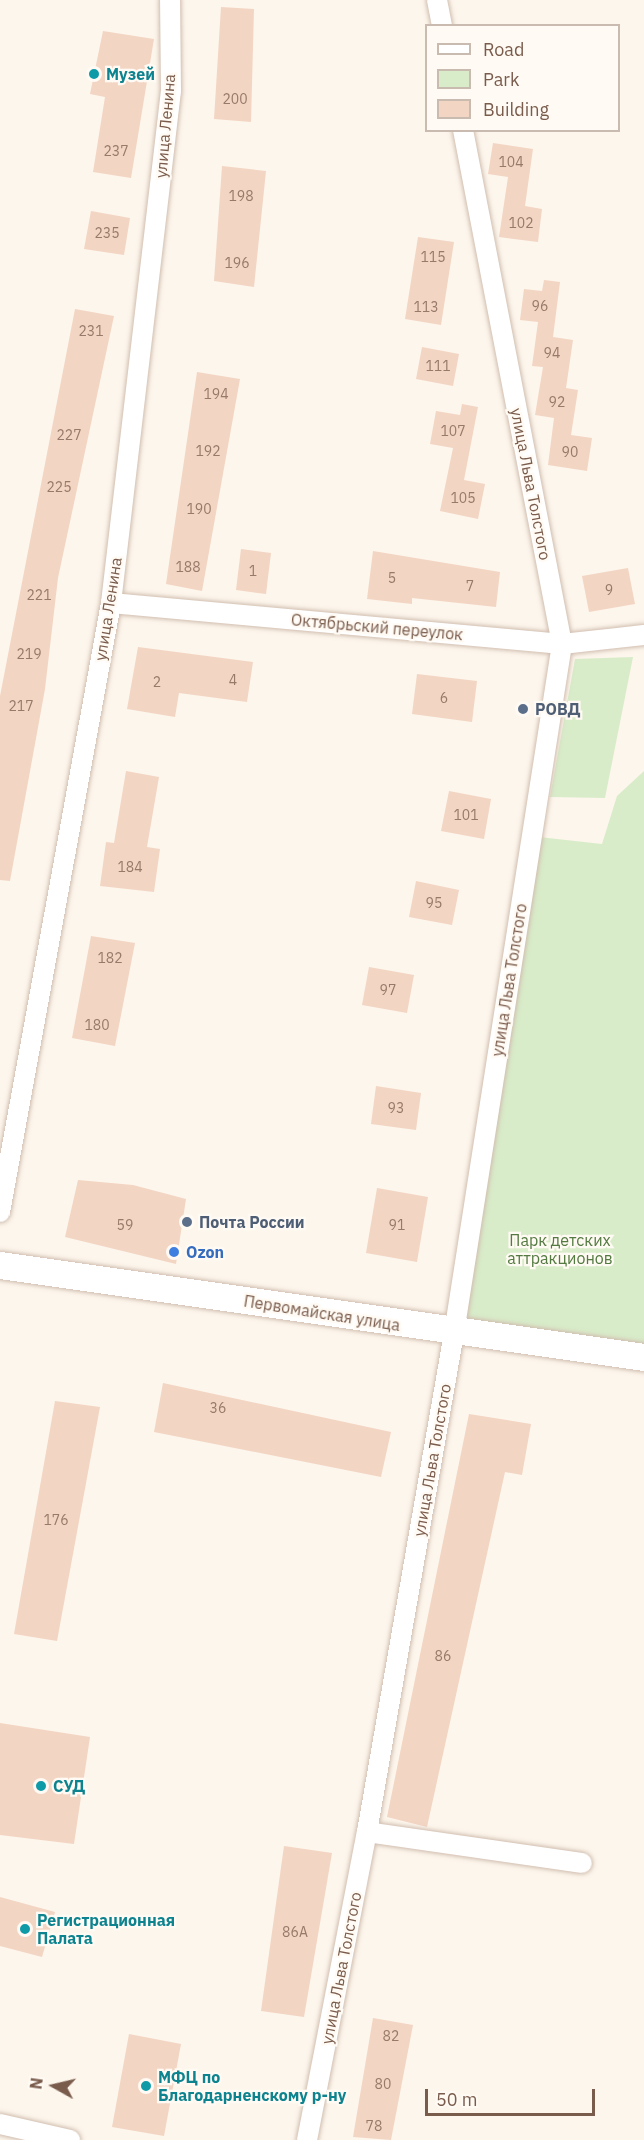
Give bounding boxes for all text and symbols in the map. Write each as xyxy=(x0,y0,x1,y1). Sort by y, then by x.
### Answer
legend xyxy=(425,24,620,132)
text: Road xyxy=(483,38,524,61)
place label: Музей xyxy=(106,64,155,84)
marker: Музей xyxy=(87,67,101,81)
text: Park xyxy=(483,68,519,91)
street label: улица Ленина xyxy=(151,73,179,179)
house number: 200 xyxy=(222,91,248,107)
text: Building xyxy=(483,98,549,121)
house number: 237 xyxy=(103,143,129,159)
house number: 104 xyxy=(498,154,524,170)
house number: 198 xyxy=(228,188,254,204)
house number: 102 xyxy=(508,215,534,231)
house number: 235 xyxy=(94,225,120,241)
house number: 115 xyxy=(420,249,446,265)
house number: 196 xyxy=(224,255,250,271)
house number: 96 xyxy=(532,298,548,314)
house number: 113 xyxy=(413,299,439,315)
house number: 231 xyxy=(78,323,104,339)
house number: 94 xyxy=(544,345,560,361)
house number: 111 xyxy=(425,358,451,374)
house number: 194 xyxy=(203,386,229,402)
house number: 92 xyxy=(549,394,565,410)
street label: улица Льва Толстого xyxy=(507,406,555,562)
house number: 107 xyxy=(440,423,466,439)
house number: 227 xyxy=(56,427,82,443)
house number: 192 xyxy=(195,443,221,459)
house number: 90 xyxy=(562,444,578,460)
house number: 225 xyxy=(46,479,72,495)
house number: 105 xyxy=(450,490,476,506)
house number: 190 xyxy=(186,501,212,517)
street label: улица Ленина xyxy=(90,556,126,662)
house number: 188 xyxy=(175,559,201,575)
house number: 1 xyxy=(249,563,257,579)
house number: 5 xyxy=(388,570,396,586)
house number: 7 xyxy=(466,578,474,594)
house number: 9 xyxy=(605,582,613,598)
house number: 221 xyxy=(26,587,52,603)
street label: Октябрьский переулок xyxy=(290,610,464,644)
house number: 219 xyxy=(16,646,42,662)
house number: 4 xyxy=(229,672,237,688)
house number: 2 xyxy=(153,674,161,690)
house number: 6 xyxy=(440,690,448,706)
house number: 217 xyxy=(8,698,34,714)
place label: РОВД xyxy=(535,699,581,719)
marker: РОВД xyxy=(516,702,530,716)
house number: 101 xyxy=(453,807,479,823)
house number: 184 xyxy=(117,859,143,875)
house number: 95 xyxy=(426,895,442,911)
street label: улица Льва Толстого xyxy=(487,902,531,1058)
house number: 182 xyxy=(97,950,123,966)
house number: 97 xyxy=(380,982,396,998)
house number: 180 xyxy=(84,1017,110,1033)
house number: 93 xyxy=(388,1100,404,1116)
place label: Почта России xyxy=(199,1212,305,1232)
marker: Почта России xyxy=(180,1215,194,1229)
house number: 59 xyxy=(117,1217,133,1233)
house number: 91 xyxy=(389,1217,405,1233)
park label: Парк детских аттракционов xyxy=(507,1230,613,1268)
place label: Ozon xyxy=(186,1242,224,1262)
marker: Ozon xyxy=(167,1245,181,1259)
street label: Первомайская улица xyxy=(242,1291,402,1335)
street label: улица Льва Толстого xyxy=(409,1382,455,1538)
house number: 36 xyxy=(210,1400,226,1416)
house number: 176 xyxy=(43,1512,69,1528)
house number: 86 xyxy=(435,1648,451,1664)
place label: СУД xyxy=(53,1776,85,1796)
marker: СУД xyxy=(34,1779,48,1793)
street label: улица Льва Толстого xyxy=(317,1890,365,2046)
place label: Регистрационная Палата xyxy=(37,1910,175,1948)
marker: Регистрационная Палата xyxy=(18,1922,32,1936)
house number: 86А xyxy=(282,1924,308,1940)
house number: 82 xyxy=(383,2028,399,2044)
north arrow xyxy=(24,2056,84,2116)
place label: МФЦ по Благодарненскому р-ну xyxy=(158,2067,346,2105)
text: N xyxy=(25,2076,47,2091)
house number: 80 xyxy=(375,2076,391,2092)
scale bar xyxy=(428,2077,598,2115)
marker: МФЦ по Благодарненскому р-ну xyxy=(139,2079,153,2093)
text: 50 m xyxy=(436,2088,478,2111)
house number: 78 xyxy=(366,2118,382,2134)

